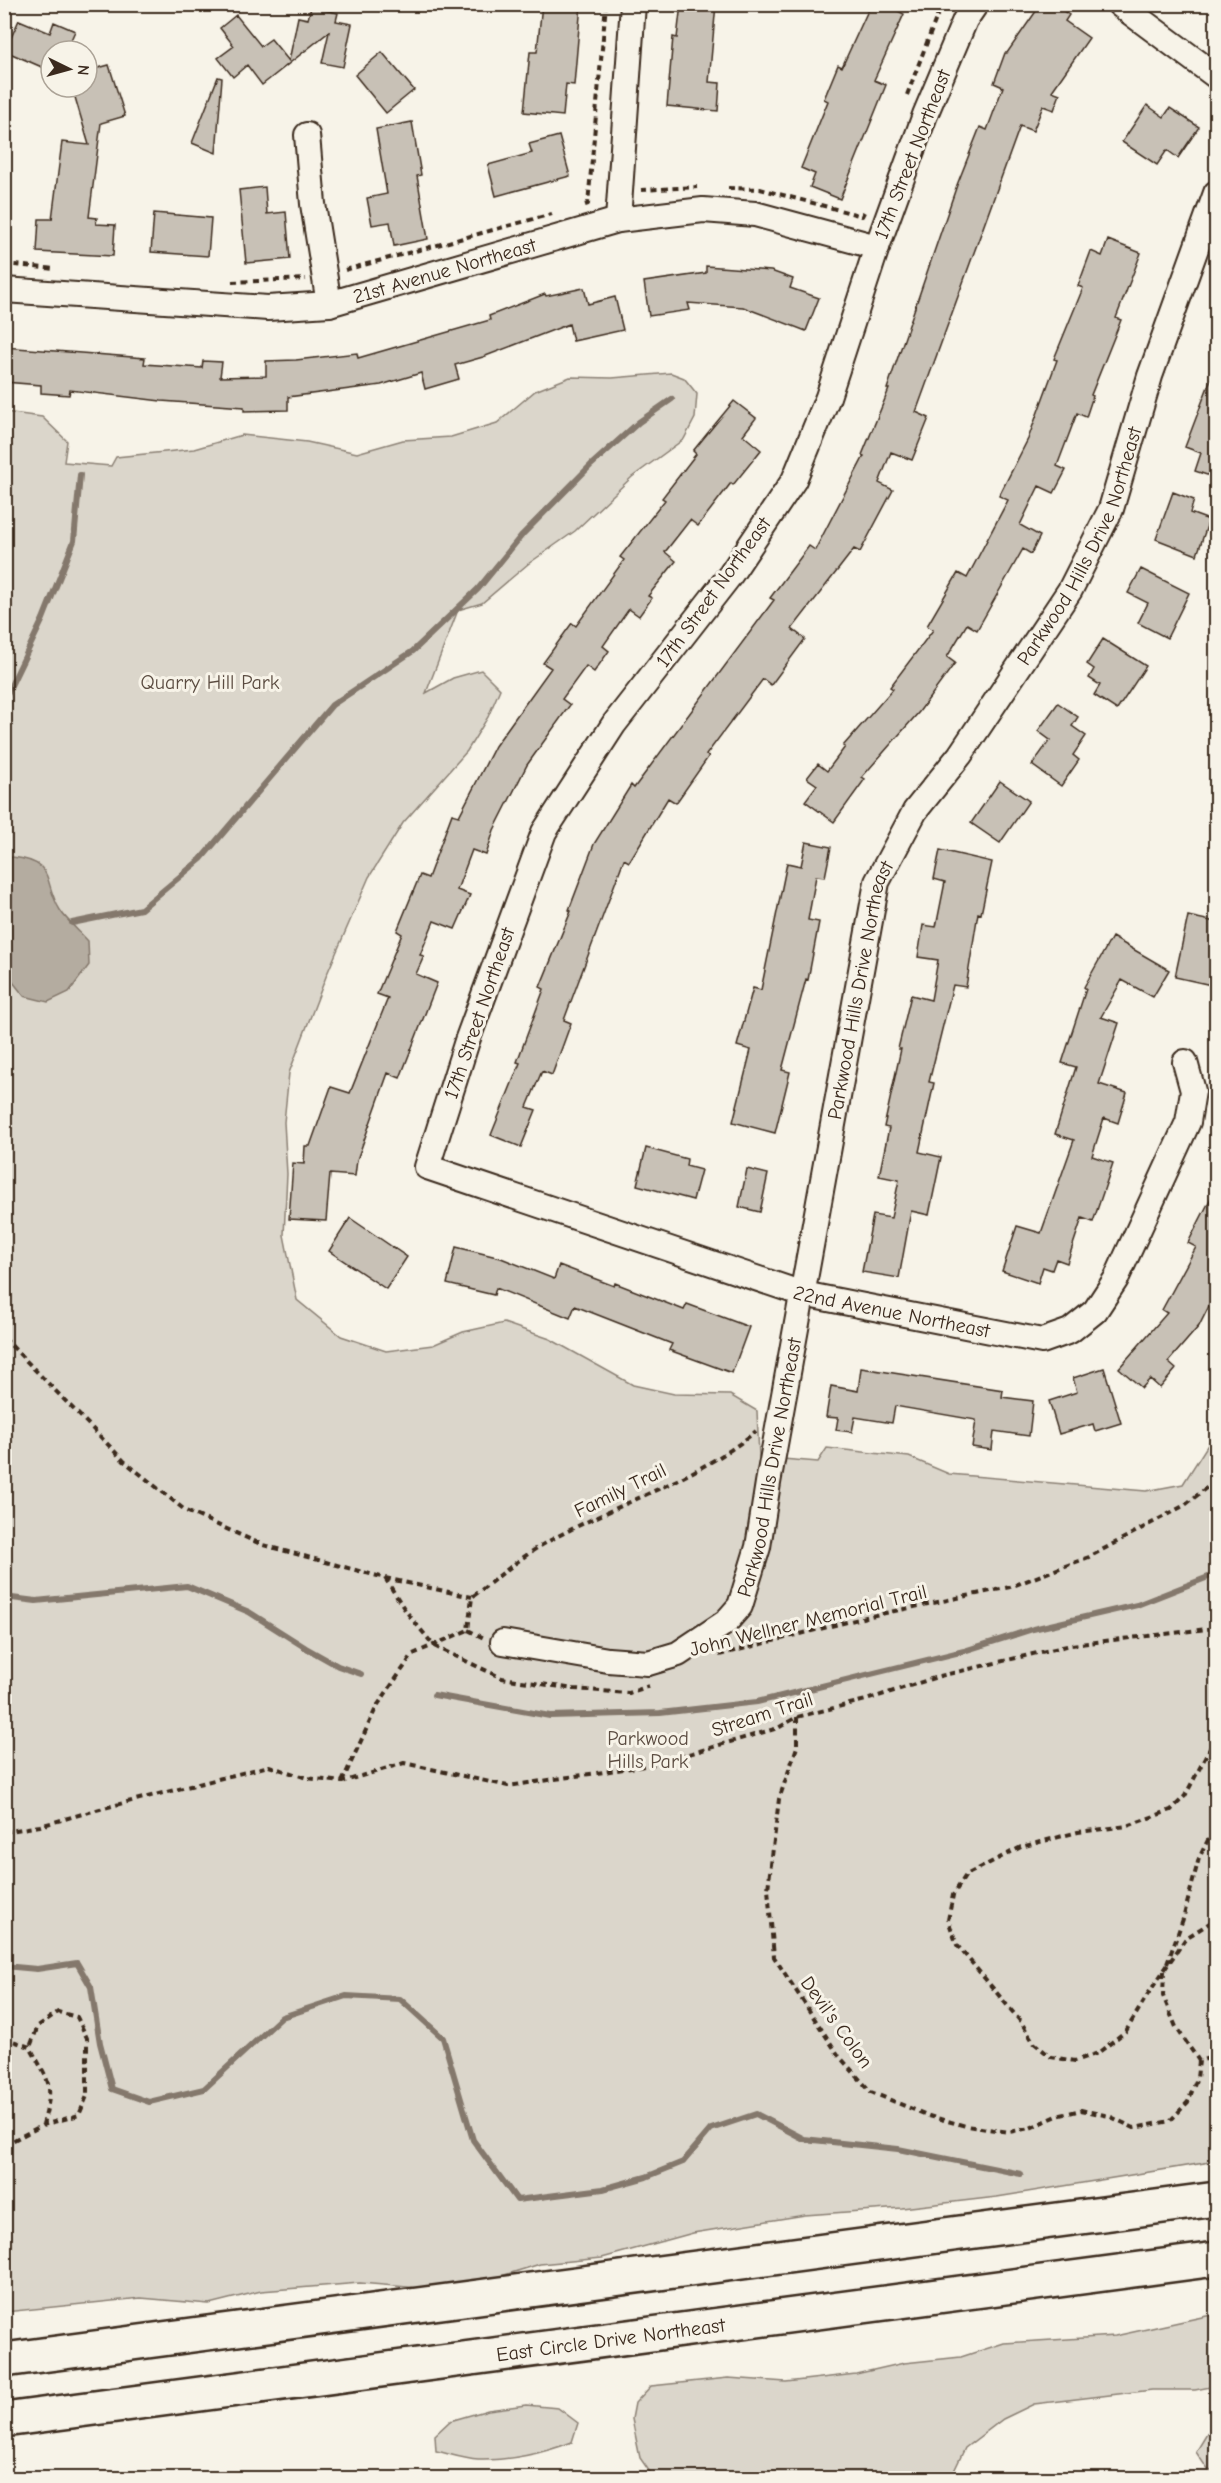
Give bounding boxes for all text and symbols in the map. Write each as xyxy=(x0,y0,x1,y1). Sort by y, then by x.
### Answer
north arrow xyxy=(39,39,99,99)
text: N xyxy=(74,64,92,76)
street label: 17th Street Northeast xyxy=(870,65,956,242)
street label: 21st Avenue Northeast xyxy=(350,233,540,308)
street label: Parkwood Hills Drive Northeast xyxy=(1012,423,1147,670)
street label: 17th Street Northeast xyxy=(651,512,776,672)
park label: Quarry Hill Park xyxy=(141,671,280,694)
street label: Parkwood Hills Drive Northeast xyxy=(823,856,899,1121)
street label: 17th Street Northeast xyxy=(439,923,520,1102)
street label: 22nd Avenue Northeast xyxy=(791,1281,993,1343)
street label: Parkwood Hills Drive Northeast xyxy=(732,1335,806,1600)
street label: Family Trail xyxy=(571,1458,670,1522)
street label: John Wellner Memorial Trail xyxy=(687,1580,929,1661)
street label: Stream Trail xyxy=(709,1687,816,1742)
park label: Parkwood Hills Park xyxy=(607,1727,689,1773)
street label: Devil's Colon xyxy=(796,1972,878,2073)
street label: East Circle Drive Northeast xyxy=(495,2313,728,2366)

